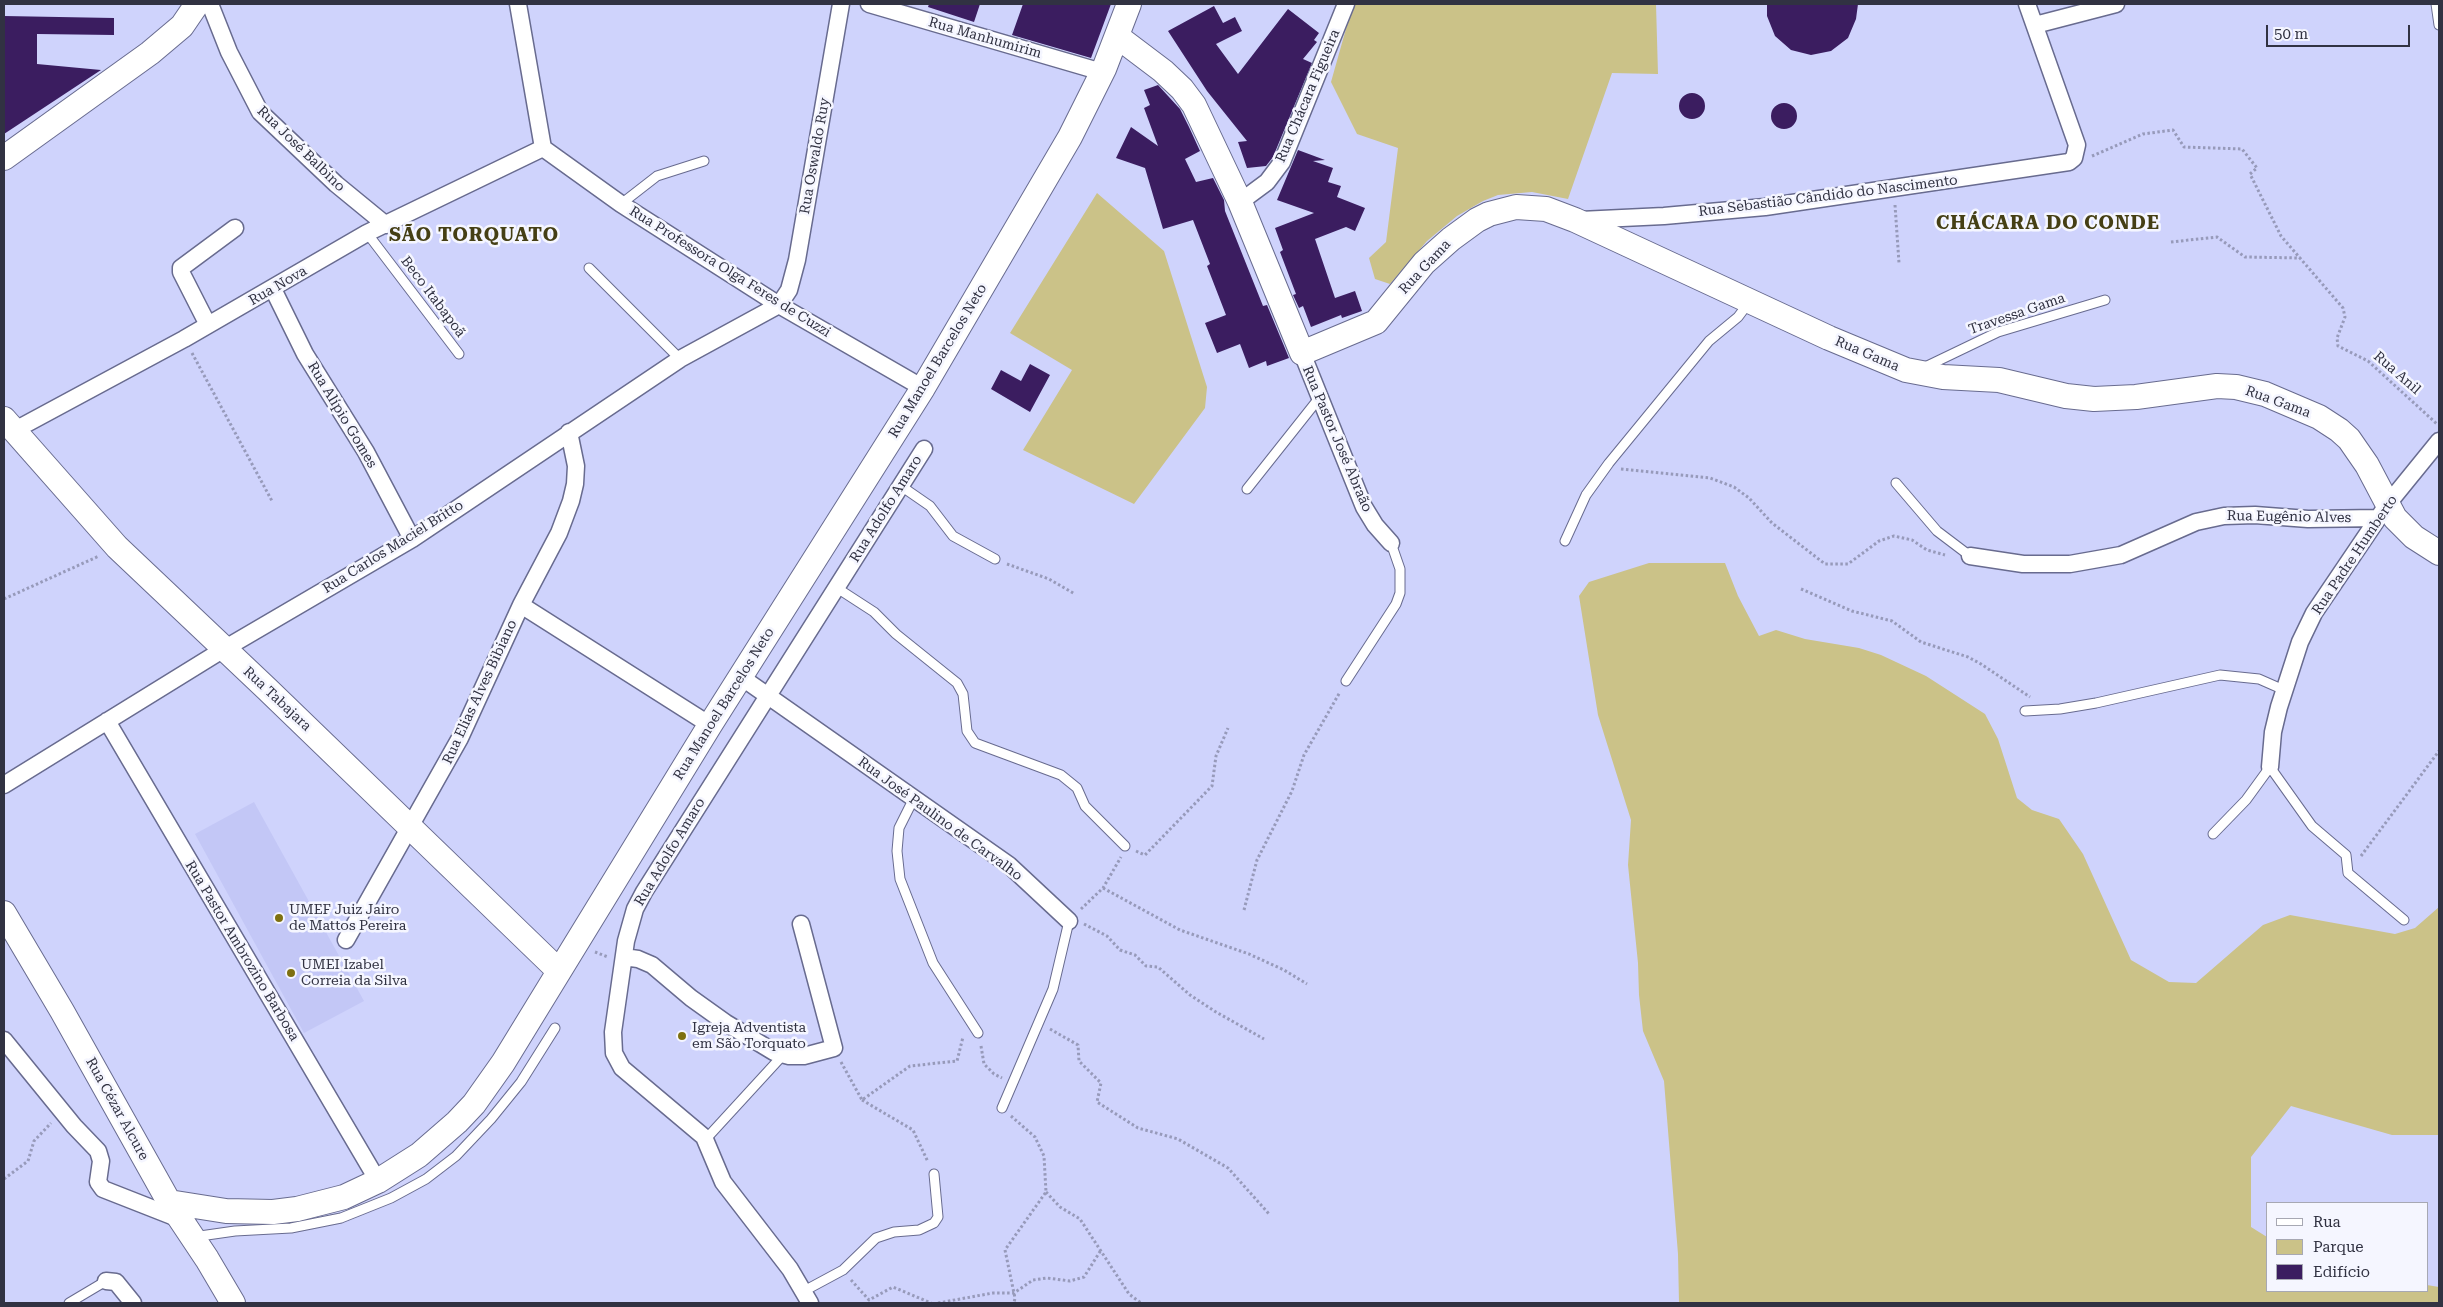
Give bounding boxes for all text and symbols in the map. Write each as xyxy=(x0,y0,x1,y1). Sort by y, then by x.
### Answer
street label: Rua Manhumirim xyxy=(927,14,1043,62)
scale bar xyxy=(2268,15,2412,47)
text: 50 m xyxy=(2274,25,2308,43)
street label: Rua Chácara Figueira xyxy=(1272,27,1344,165)
street label: Rua Oswaldo Ruy xyxy=(796,97,834,215)
street label: Rua José Balbino xyxy=(254,103,348,195)
street label: Rua Sebastião Cândido do Nascimento xyxy=(1697,172,1959,220)
street label: Rua Professora Olga Feres de Cuzzi xyxy=(626,203,834,341)
district label: CHÁCARA DO CONDE xyxy=(1934,212,2162,234)
district label: SÃO TORQUATO xyxy=(387,224,561,246)
street label: Rua Gama xyxy=(1396,236,1454,298)
street label: Beco Itabapoã xyxy=(397,253,469,341)
street label: Rua Nova xyxy=(246,263,310,309)
street label: Rua Manoel Barcelos Neto xyxy=(885,281,991,441)
street label: Travessa Gama xyxy=(1967,290,2067,338)
street label: Rua Gama xyxy=(1832,333,1902,375)
street label: Rua Anil xyxy=(2370,348,2424,398)
street label: Rua Alípio Gomes xyxy=(304,359,380,471)
street label: Rua Pastor José Abraão xyxy=(1299,363,1375,515)
street label: Rua Gama xyxy=(2243,382,2313,422)
street label: Rua Adolfo Amaro xyxy=(846,452,926,566)
street label: Rua Padre Humberto xyxy=(2309,492,2401,618)
street label: Rua Carlos Maciel Britto xyxy=(320,497,466,597)
street label: Rua Eugênio Alves xyxy=(2227,508,2351,526)
street label: Rua Elias Alves Bibiano xyxy=(439,617,521,767)
street label: Rua Manoel Barcelos Neto xyxy=(670,625,778,783)
street label: Rua Tabajara xyxy=(240,663,314,735)
street label: Rua José Paulino de Carvalho xyxy=(854,754,1026,884)
street label: Rua Adolfo Amaro xyxy=(631,795,709,909)
street label: Rua Pastor Ambrozino Barbosa xyxy=(181,858,303,1044)
place label: UMEF Juiz Jairo de Mattos Pereira xyxy=(289,902,406,934)
marker: UMEF Juiz Jairo de Mattos Pereira xyxy=(273,912,285,924)
place label: UMEI Izabel Correia da Silva xyxy=(301,957,407,990)
marker: UMEI Izabel Correia da Silva xyxy=(285,967,297,979)
place label: Igreja Adventista em São Torquato xyxy=(692,1020,806,1052)
marker: Igreja Adventista em São Torquato xyxy=(676,1030,688,1042)
street label: Rua Cézar Alcure xyxy=(82,1055,152,1163)
legend xyxy=(2266,1202,2428,1292)
text: Rua xyxy=(2313,1213,2341,1231)
text: Parque xyxy=(2313,1238,2364,1256)
text: Edifício xyxy=(2313,1263,2370,1281)

